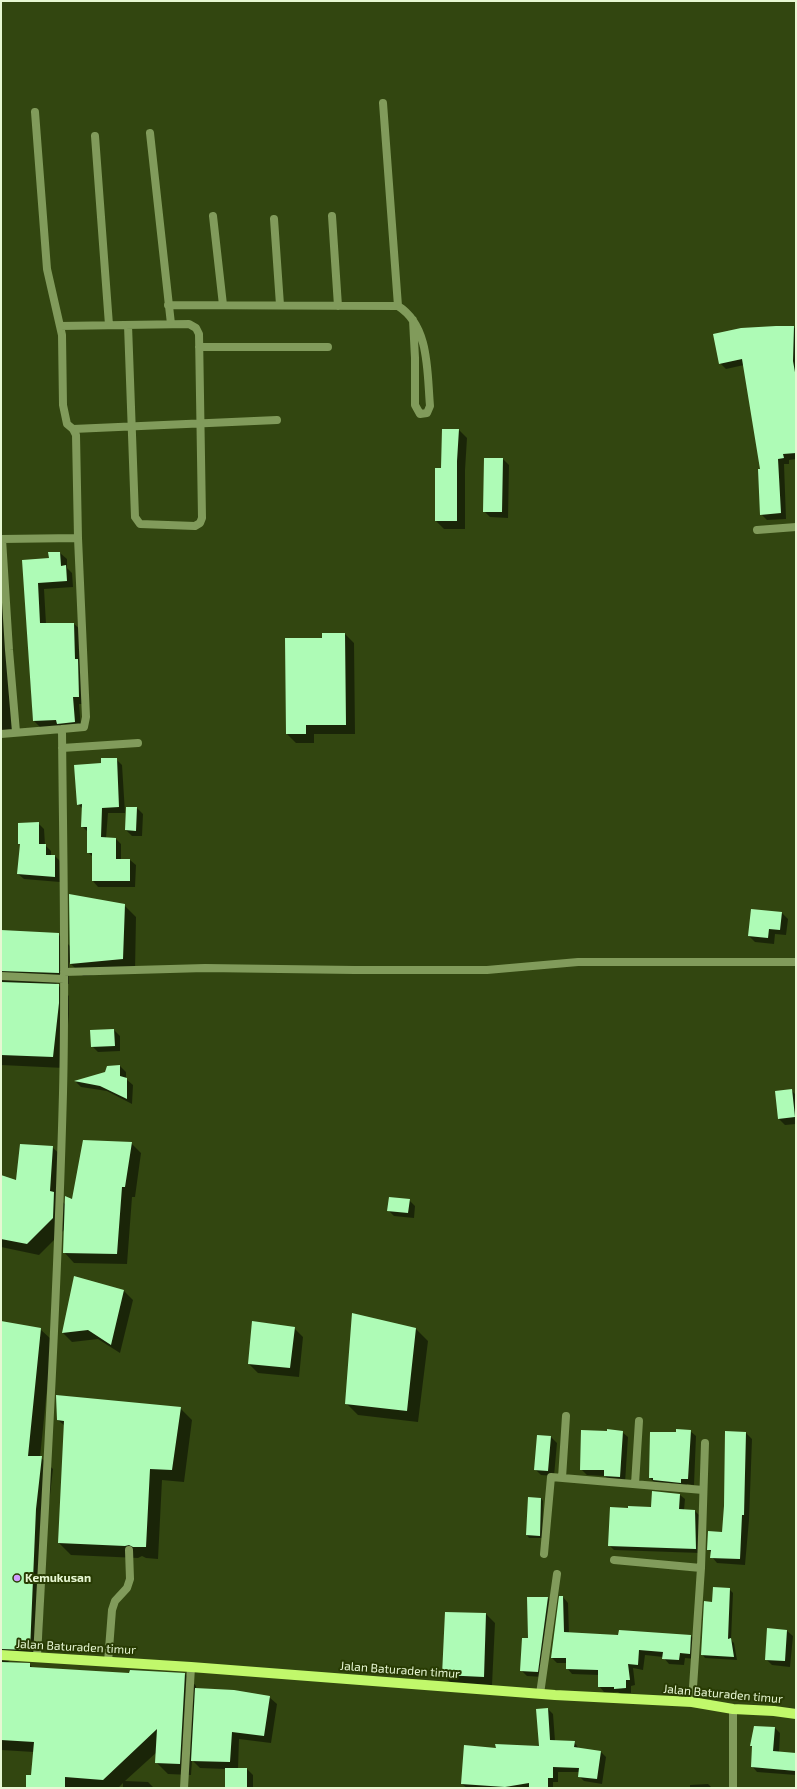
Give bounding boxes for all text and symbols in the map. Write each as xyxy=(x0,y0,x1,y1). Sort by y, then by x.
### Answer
place label: Kemukusan xyxy=(25,1571,91,1585)
marker: Kemukusan xyxy=(12,1573,22,1583)
street label: Jalan Baturaden timur xyxy=(16,1637,136,1657)
street label: Jalan Baturaden timur xyxy=(340,1659,460,1681)
street label: Jalan Baturaden timur xyxy=(663,1682,783,1706)

